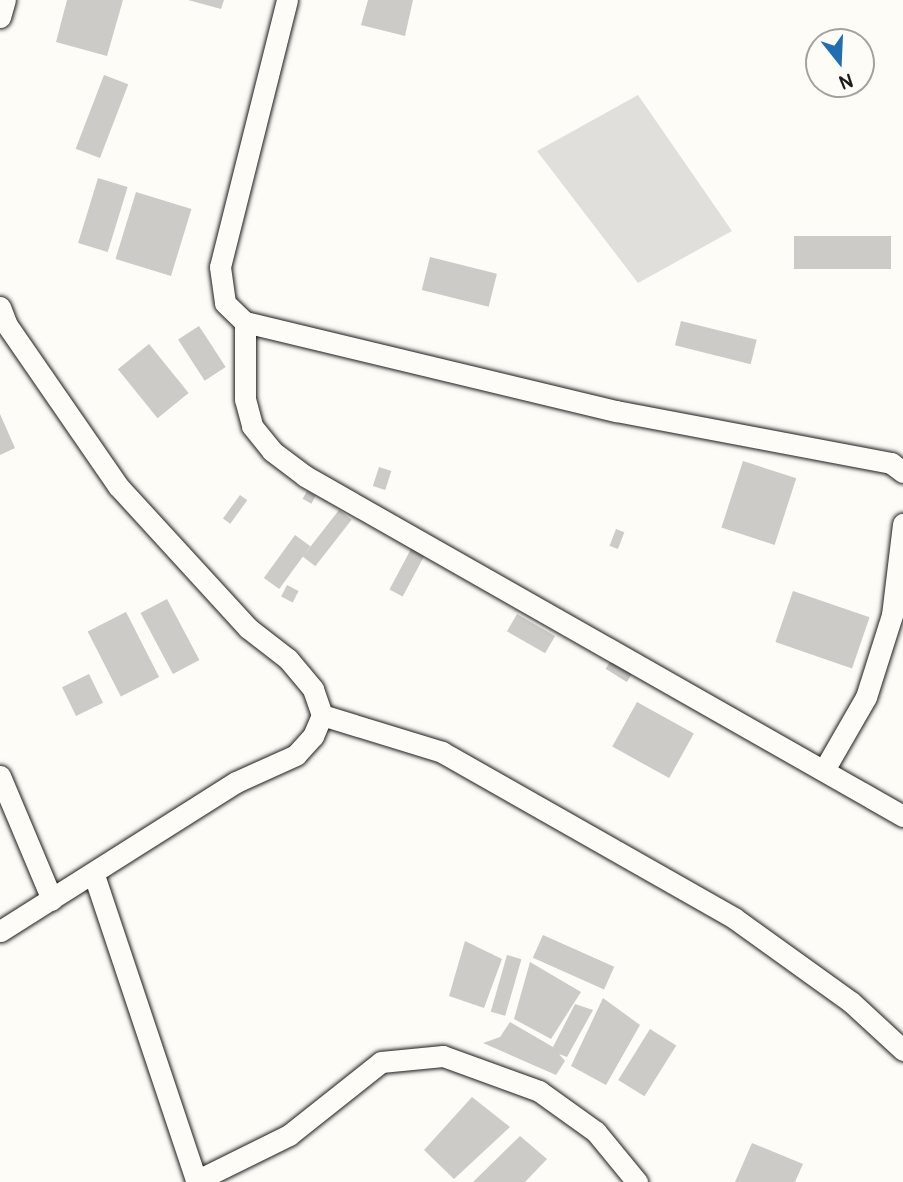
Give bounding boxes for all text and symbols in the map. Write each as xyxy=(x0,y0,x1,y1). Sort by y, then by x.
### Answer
north arrow xyxy=(805,28,875,98)
text: N xyxy=(836,68,856,94)

